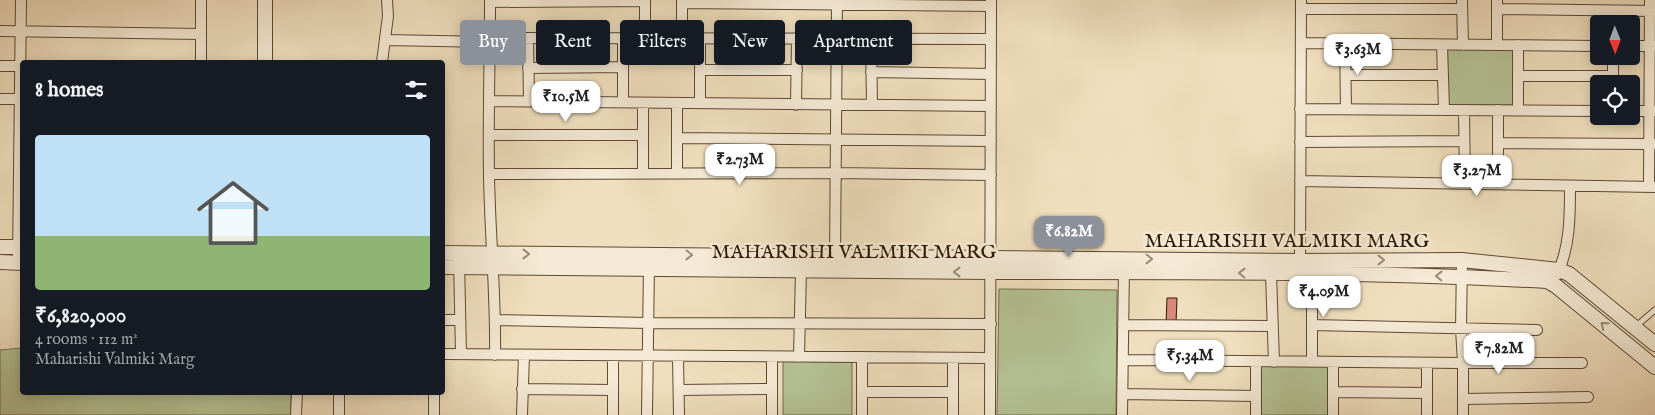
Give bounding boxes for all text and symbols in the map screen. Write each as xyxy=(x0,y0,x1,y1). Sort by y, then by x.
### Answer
north arrow xyxy=(1590,15,1640,65)
map controls xyxy=(1590,15,1640,125)
chip: Buy xyxy=(460,20,526,65)
chip: Rent xyxy=(536,20,610,65)
chip: Filters xyxy=(620,20,704,65)
chip: New xyxy=(714,20,785,65)
chip: Apartment xyxy=(795,20,912,65)
pin: ₹3.63M xyxy=(1317,34,1399,76)
text: ₹3.63M xyxy=(1335,40,1381,60)
button: locate xyxy=(1590,75,1640,125)
icon: filters xyxy=(402,76,430,104)
text: 8 homes xyxy=(35,77,103,104)
pin: ₹10.5M xyxy=(525,80,607,123)
text: ₹10.5M xyxy=(542,87,590,107)
pin: ₹2.73M xyxy=(699,144,781,186)
text: ₹2.73M xyxy=(716,150,764,170)
pin: ₹3.27M xyxy=(1436,154,1518,197)
text: ₹3.27M xyxy=(1453,161,1501,181)
icon: home xyxy=(188,168,278,258)
pin: ₹6.82M xyxy=(1028,216,1110,258)
text: ₹6.82M xyxy=(1045,222,1093,242)
street label: MAHARISHI VALMIKI MARG xyxy=(1145,229,1430,254)
street label: MAHARISHI VALMIKI MARG xyxy=(712,240,997,265)
one-way arrow xyxy=(522,249,530,259)
one-way arrow xyxy=(685,250,693,261)
one-way arrow xyxy=(1145,254,1153,265)
one-way arrow xyxy=(1378,255,1385,265)
one-way arrow xyxy=(953,267,960,277)
one-way arrow xyxy=(1238,268,1246,278)
one-way arrow xyxy=(1435,271,1442,281)
pin: ₹4.09M xyxy=(1283,276,1365,318)
text: ₹4.09M xyxy=(1299,282,1349,302)
text: ₹6,820,000 xyxy=(35,303,126,330)
one-way arrow xyxy=(1601,322,1610,330)
text: 4 rooms · 112 m² xyxy=(35,330,138,350)
pin: ₹7.82M xyxy=(1458,332,1540,375)
text: ₹7.82M xyxy=(1475,339,1523,359)
pin: ₹5.34M xyxy=(1149,340,1231,382)
text: ₹5.34M xyxy=(1166,346,1214,366)
text: Maharishi Valmiki Marg xyxy=(35,350,195,370)

